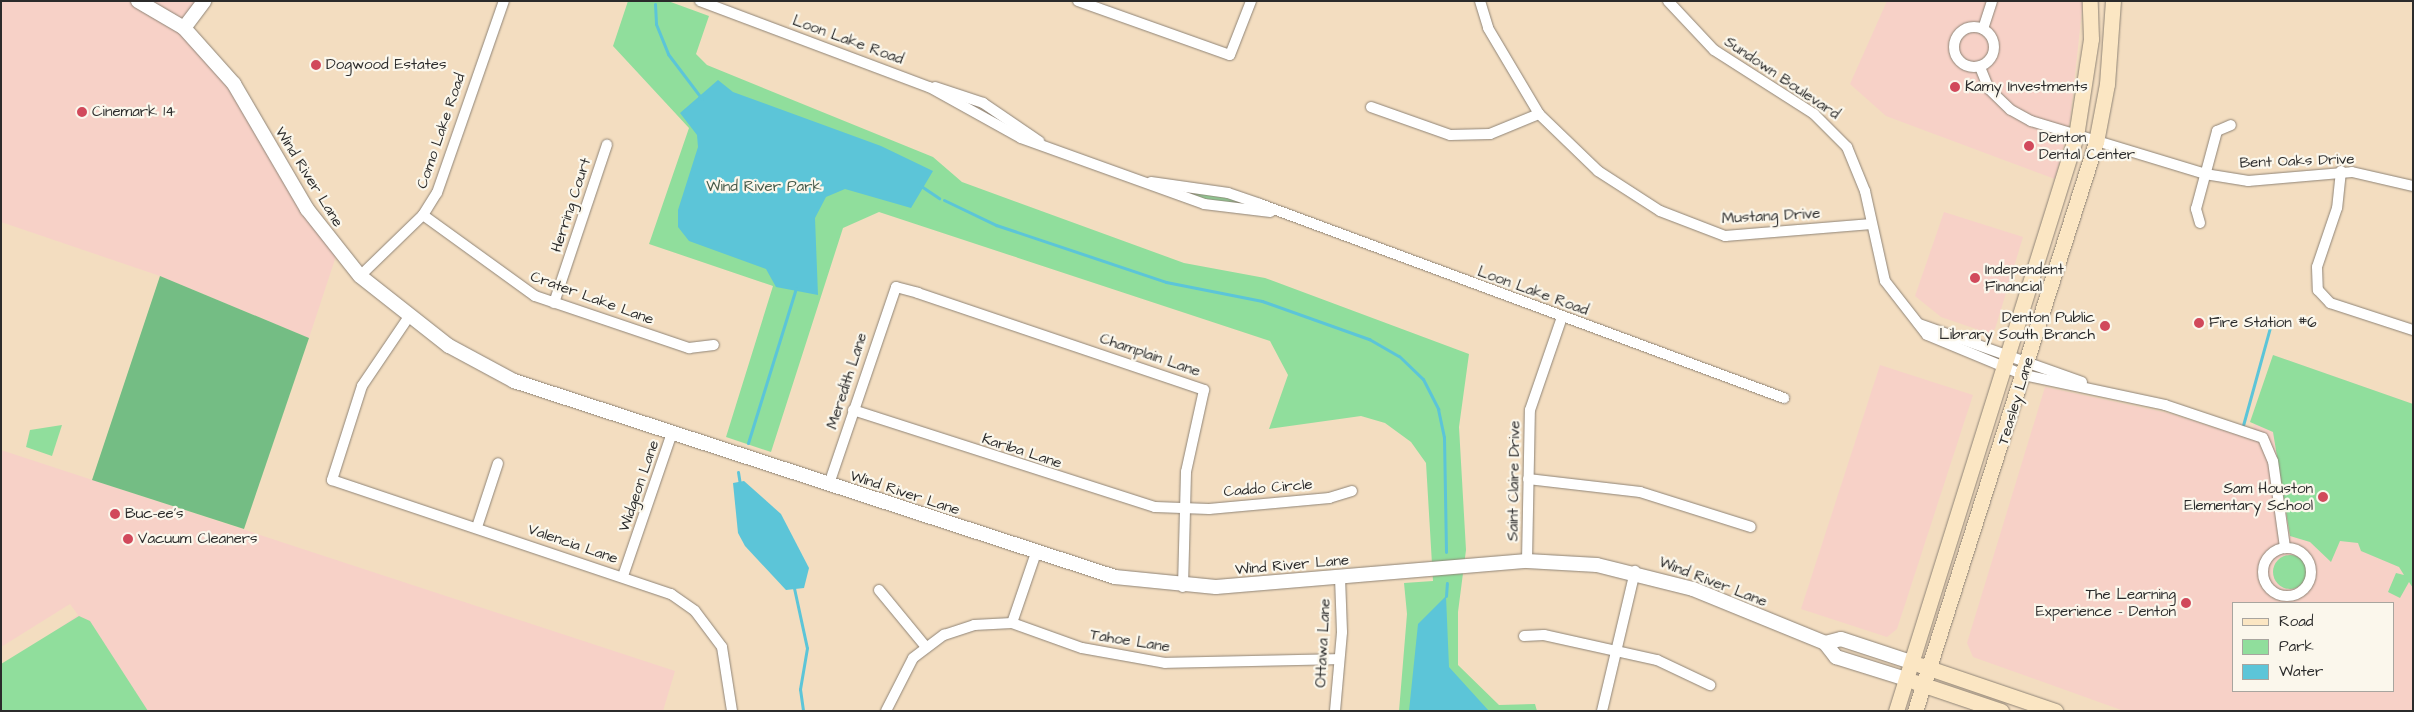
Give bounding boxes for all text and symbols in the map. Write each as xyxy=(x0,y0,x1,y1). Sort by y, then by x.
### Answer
street label: Loon Lake Road xyxy=(790,12,906,68)
street label: Sundown Boulevard xyxy=(1721,33,1843,123)
place label: Dogwood Estates xyxy=(326,56,446,74)
marker: Dogwood Estates xyxy=(310,59,322,71)
street label: Como Lake Road xyxy=(413,71,469,191)
place label: Kamy Investments xyxy=(1965,78,2088,96)
marker: Kamy Investments xyxy=(1949,81,1961,93)
place label: Cinemark 14 xyxy=(92,103,175,121)
marker: Cinemark 14 xyxy=(76,106,88,118)
street label: Wind River Lane xyxy=(271,124,347,230)
place label: Denton Dental Center xyxy=(2039,128,2135,163)
marker: Denton Dental Center xyxy=(2023,140,2035,152)
street label: Bent Oaks Drive xyxy=(2239,150,2355,172)
street label: Herring Court xyxy=(547,155,595,255)
park label: Wind River Park xyxy=(706,178,822,196)
street label: Mustang Drive xyxy=(1721,204,1821,228)
place label: Independent Financial xyxy=(1985,260,2064,295)
street label: Loon Lake Road xyxy=(1475,263,1591,319)
street label: Crater Lake Lane xyxy=(528,267,656,329)
marker: Independent Financial xyxy=(1969,272,1981,284)
place label: Denton Public Library South Branch xyxy=(1939,308,2095,343)
place label: Fire Station #6 xyxy=(2209,314,2317,332)
marker: Fire Station #6 xyxy=(2193,317,2205,329)
marker: Denton Public Library South Branch xyxy=(2099,320,2111,332)
street label: Champlain Lane xyxy=(1097,329,1203,381)
street label: Meredith Lane xyxy=(823,331,871,431)
street label: Teasley Lane xyxy=(1994,355,2038,447)
street label: Saint Claire Drive xyxy=(1504,421,1524,541)
street label: Kariba Lane xyxy=(980,430,1064,472)
street label: Widgeon Lane xyxy=(615,438,663,534)
street label: Wind River Lane xyxy=(848,467,962,519)
street label: Caddo Circle xyxy=(1223,475,1313,501)
place label: Sam Houston Elementary School xyxy=(2184,479,2313,514)
marker: Sam Houston Elementary School xyxy=(2317,491,2329,503)
place label: Buc-ee's xyxy=(125,505,184,523)
marker: Buc-ee's xyxy=(109,508,121,520)
street label: Valencia Lane xyxy=(526,520,620,568)
place label: Vacuum Cleaners xyxy=(138,530,258,548)
marker: Vacuum Cleaners xyxy=(122,533,134,545)
street label: Wind River Lane xyxy=(1234,551,1350,579)
street label: Wind River Lane xyxy=(1656,553,1770,611)
place label: The Learning Experience - Denton xyxy=(2036,585,2176,620)
marker: The Learning Experience - Denton xyxy=(2180,597,2192,609)
street label: Ottawa Lane xyxy=(1312,598,1334,688)
legend xyxy=(2232,602,2394,692)
text: Road xyxy=(2279,611,2313,632)
street label: Tahoe Lane xyxy=(1089,626,1171,656)
text: Park xyxy=(2279,636,2314,657)
text: Water xyxy=(2279,661,2323,682)

